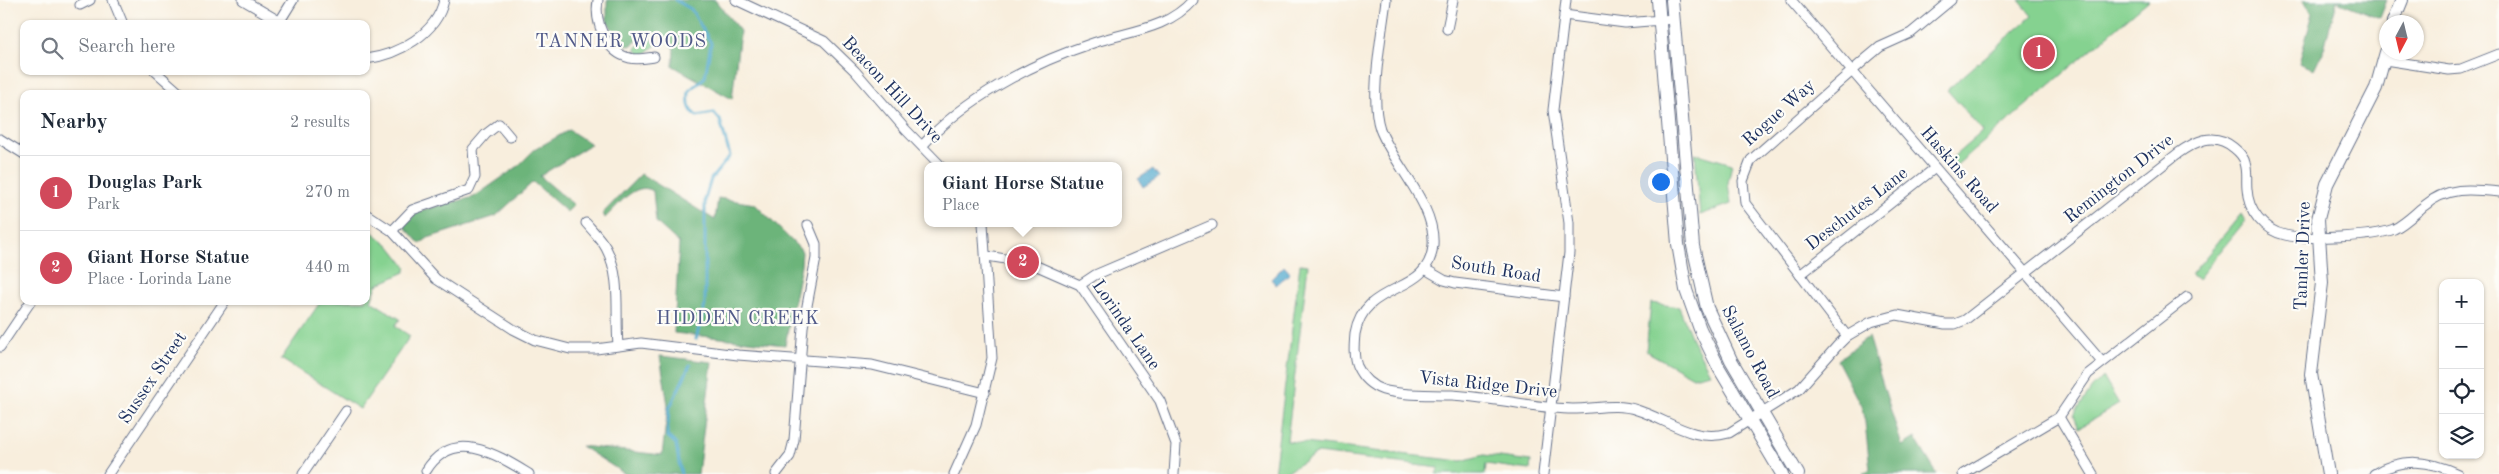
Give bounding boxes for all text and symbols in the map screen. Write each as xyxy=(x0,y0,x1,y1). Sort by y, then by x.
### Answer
north arrow xyxy=(2379,15,2424,60)
search box xyxy=(20,20,370,75)
district label: TANNER WOODS xyxy=(535,33,707,52)
street label: Beacon Hill Drive xyxy=(838,33,946,147)
icon: search xyxy=(38,34,66,62)
pin: 1 xyxy=(2023,34,2055,72)
text: Search here xyxy=(78,38,175,57)
street label: Rogue Way xyxy=(1739,76,1819,150)
text: Nearby xyxy=(40,112,108,133)
text: 2 results xyxy=(290,115,350,131)
street label: Haskins Road xyxy=(1917,123,2001,217)
street label: Remington Drive xyxy=(2061,131,2177,227)
popup xyxy=(924,162,1122,227)
street label: Deschutes Lane xyxy=(1803,164,1911,254)
your location xyxy=(1648,169,1674,195)
text: Douglas Park xyxy=(87,174,203,193)
text: Giant Horse Statue xyxy=(942,175,1104,194)
text: 1 xyxy=(51,185,61,201)
text: 270 m xyxy=(305,185,350,201)
text: Park xyxy=(87,197,120,213)
text: Place xyxy=(942,198,979,214)
street label: Tannler Drive xyxy=(2292,201,2314,311)
pin: 2 xyxy=(1007,243,1039,281)
text: Giant Horse Statue xyxy=(87,249,249,268)
street label: South Road xyxy=(1450,254,1542,286)
text: 2 xyxy=(51,260,61,276)
text: 440 m xyxy=(305,260,350,276)
text: Place · Lorinda Lane xyxy=(87,272,231,288)
street label: Lorinda Lane xyxy=(1088,277,1164,373)
map controls xyxy=(2439,279,2484,459)
button: + xyxy=(2439,279,2484,324)
street label: Salamo Road xyxy=(1718,303,1782,401)
district label: HIDDEN CREEK xyxy=(656,310,820,329)
button: − xyxy=(2439,324,2484,369)
street label: Sussex Street xyxy=(116,329,190,427)
street label: Vista Ridge Drive xyxy=(1418,369,1558,401)
button: locate xyxy=(2439,369,2484,414)
button: layers xyxy=(2439,414,2484,459)

